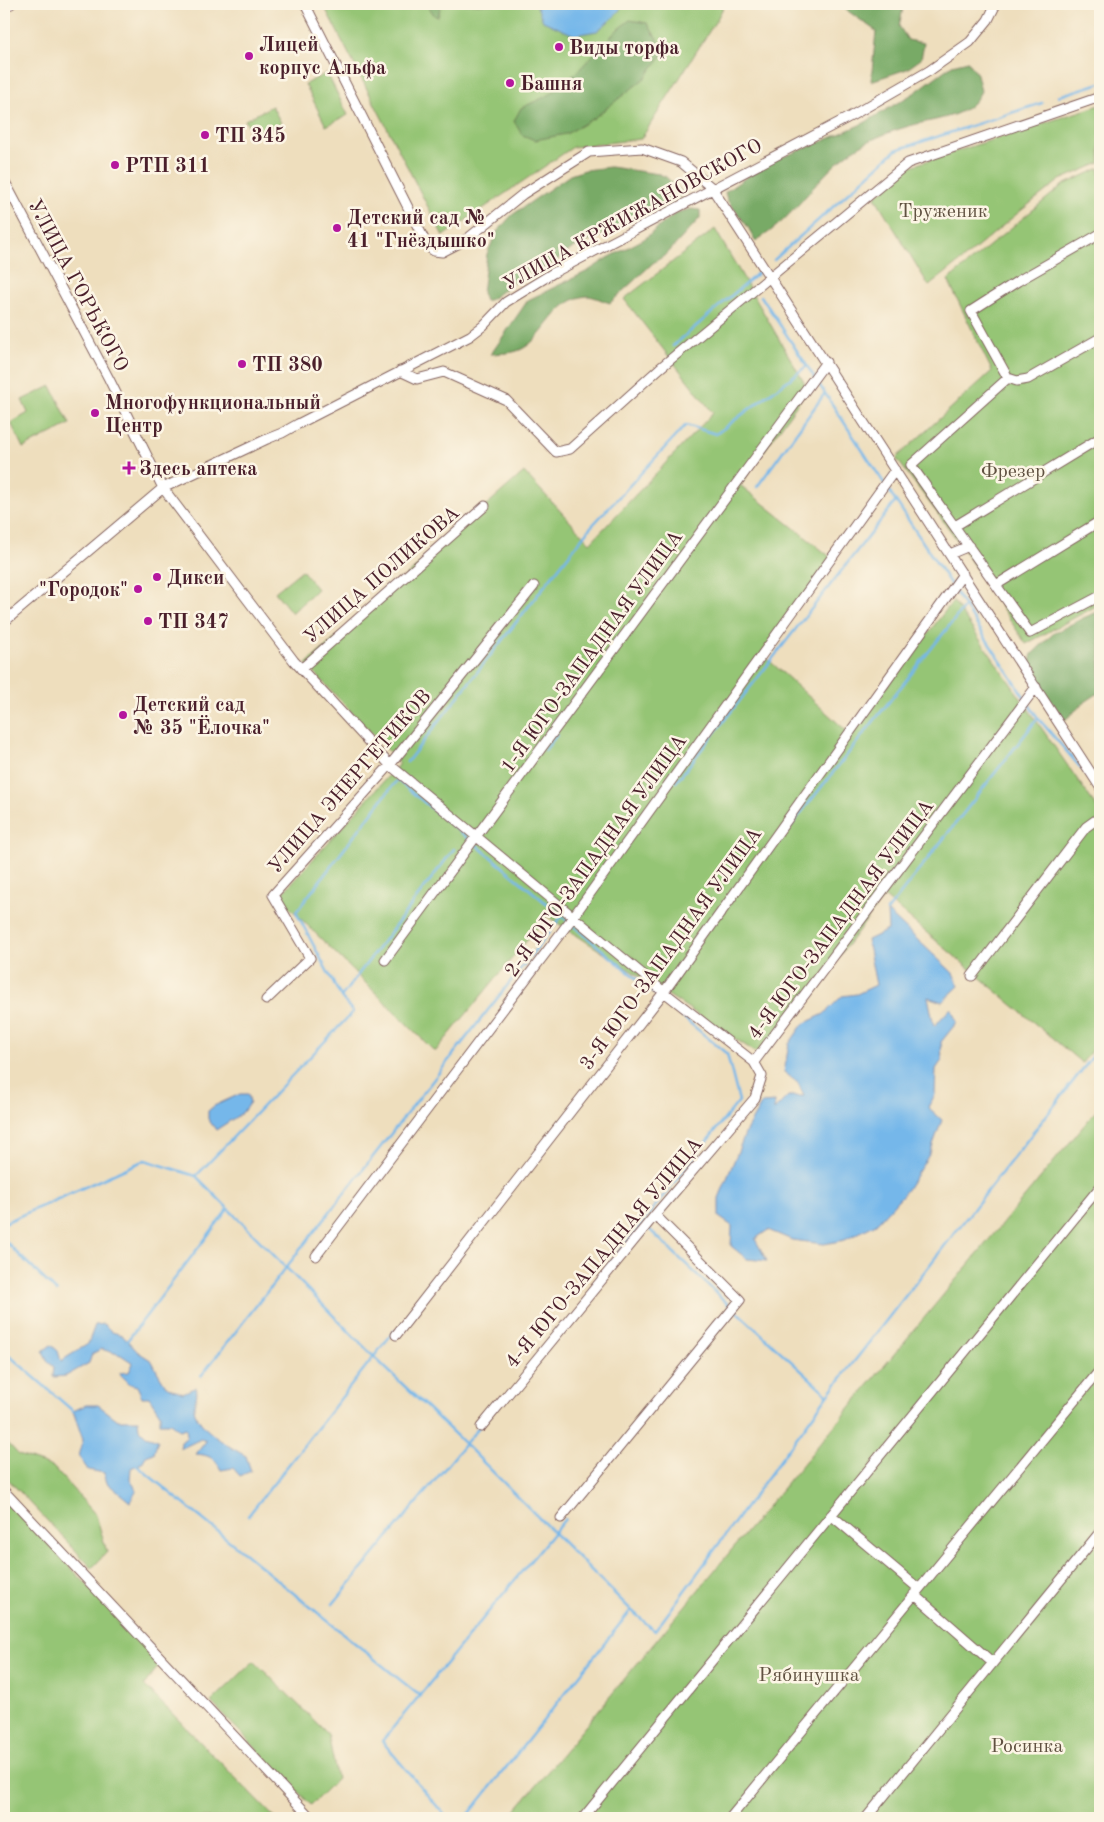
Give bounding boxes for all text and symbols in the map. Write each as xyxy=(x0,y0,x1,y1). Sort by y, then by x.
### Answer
place label: Лицей корпус Альфа xyxy=(259,36,386,79)
place label: Виды торфа xyxy=(569,39,679,59)
marker: Виды торфа xyxy=(553,41,565,53)
marker: Лицей корпус Альфа xyxy=(243,50,255,62)
place label: Башня xyxy=(520,75,582,95)
marker: Башня xyxy=(504,77,516,89)
place label: ТП 345 xyxy=(215,126,286,147)
marker: ТП 345 xyxy=(199,129,211,141)
street label: УЛИЦА КРЖИЖАНОВСКОГО xyxy=(500,136,766,295)
place label: РТП 311 xyxy=(125,157,210,177)
marker: РТП 311 xyxy=(109,159,121,171)
street label: УЛИЦА ГОРЬКОГО xyxy=(23,197,131,375)
park label: Труженик xyxy=(898,202,988,222)
place label: Детский сад № 41 "Гнёздышко" xyxy=(347,209,495,252)
marker: Детский сад № 41 "Гнёздышко" xyxy=(331,222,343,234)
place label: ТП 380 xyxy=(252,356,323,376)
marker: ТП 380 xyxy=(236,358,248,370)
place label: Многофункциональный Центр xyxy=(105,394,321,437)
marker: Многофункциональный Центр xyxy=(89,407,101,419)
place label: Здесь аптека xyxy=(139,460,257,480)
marker: Здесь аптека xyxy=(123,462,135,474)
park label: Фрезер xyxy=(981,462,1045,482)
street label: УЛИЦА ПОЛИКОВА xyxy=(301,503,464,648)
street label: 1-Я ЮГО-ЗАПАДНАЯ УЛИЦА xyxy=(498,527,687,777)
place label: Дикси xyxy=(167,569,225,589)
marker: Дикси xyxy=(151,571,163,583)
place label: "Городок" xyxy=(39,581,128,601)
marker: "Городок" xyxy=(132,583,144,595)
place label: ТП 347 xyxy=(158,613,229,633)
marker: ТП 347 xyxy=(142,615,154,627)
street label: УЛИЦА ЭНЕРГЕТИКОВ xyxy=(265,687,436,878)
place label: Детский сад № 35 "Ёлочка" xyxy=(133,696,270,739)
marker: Детский сад № 35 "Ёлочка" xyxy=(117,709,129,721)
street label: 2-Я ЮГО-ЗАПАДНАЯ УЛИЦА xyxy=(502,731,691,981)
street label: 4-Я ЮГО-ЗАПАДНАЯ УЛИЦА xyxy=(745,797,938,1044)
street label: 3-Я ЮГО-ЗАПАДНАЯ УЛИЦА xyxy=(577,824,766,1074)
street label: 4-Я ЮГО-ЗАПАДНАЯ УЛИЦА xyxy=(502,1134,707,1372)
park label: Рябинушка xyxy=(758,1666,860,1686)
park label: Росинка xyxy=(991,1737,1063,1757)

